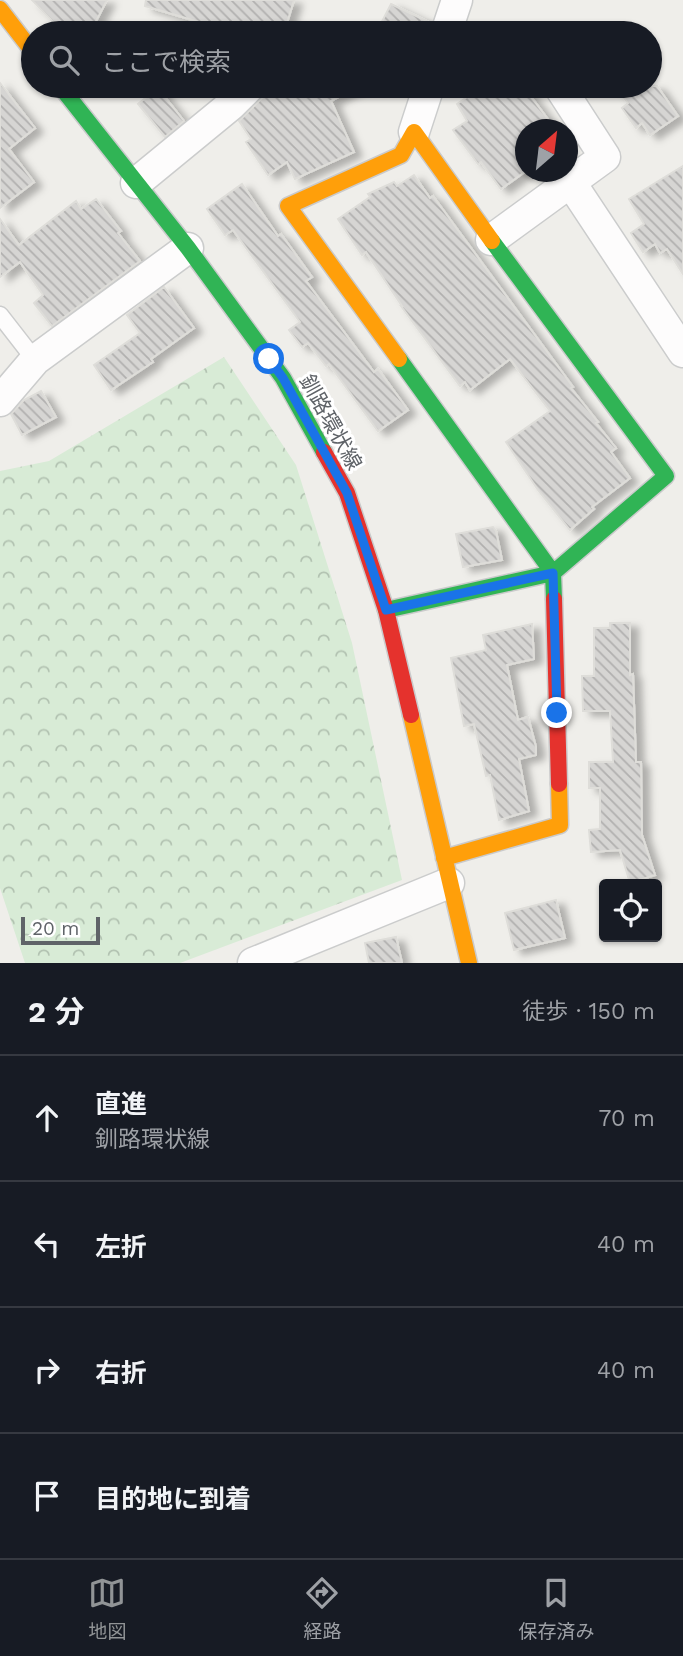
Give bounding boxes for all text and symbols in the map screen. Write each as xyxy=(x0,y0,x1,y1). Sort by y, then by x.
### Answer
search box xyxy=(21,21,662,98)
icon: search xyxy=(45,41,83,79)
text: ここで検索 xyxy=(101,47,231,77)
north arrow xyxy=(515,119,578,182)
route start xyxy=(253,343,284,374)
street label: 釧路環状線 xyxy=(295,370,367,474)
route end xyxy=(541,697,572,728)
map controls xyxy=(599,879,662,942)
button: locate xyxy=(599,879,662,942)
scale bar xyxy=(21,914,100,946)
text: 20 m xyxy=(32,917,79,940)
text: 2 分 xyxy=(28,994,84,1029)
text: 徒歩 · 150 m xyxy=(522,998,655,1025)
text: 直進 xyxy=(95,1089,147,1119)
icon: ahead xyxy=(28,1099,66,1137)
text: 70 m xyxy=(598,1105,655,1132)
text: 釧路環状線 xyxy=(95,1126,210,1153)
icon: left xyxy=(28,1225,66,1263)
text: 40 m xyxy=(597,1231,655,1258)
text: 左折 xyxy=(95,1232,147,1262)
icon: right xyxy=(28,1351,66,1389)
text: 40 m xyxy=(597,1357,655,1384)
text: 右折 xyxy=(95,1358,147,1388)
icon: arrive xyxy=(28,1477,66,1515)
text: 目的地に到着 xyxy=(95,1484,251,1514)
tab: 地図 xyxy=(88,1574,127,1643)
tab: 経路 xyxy=(303,1574,342,1643)
tab: 保存済み xyxy=(518,1574,595,1643)

